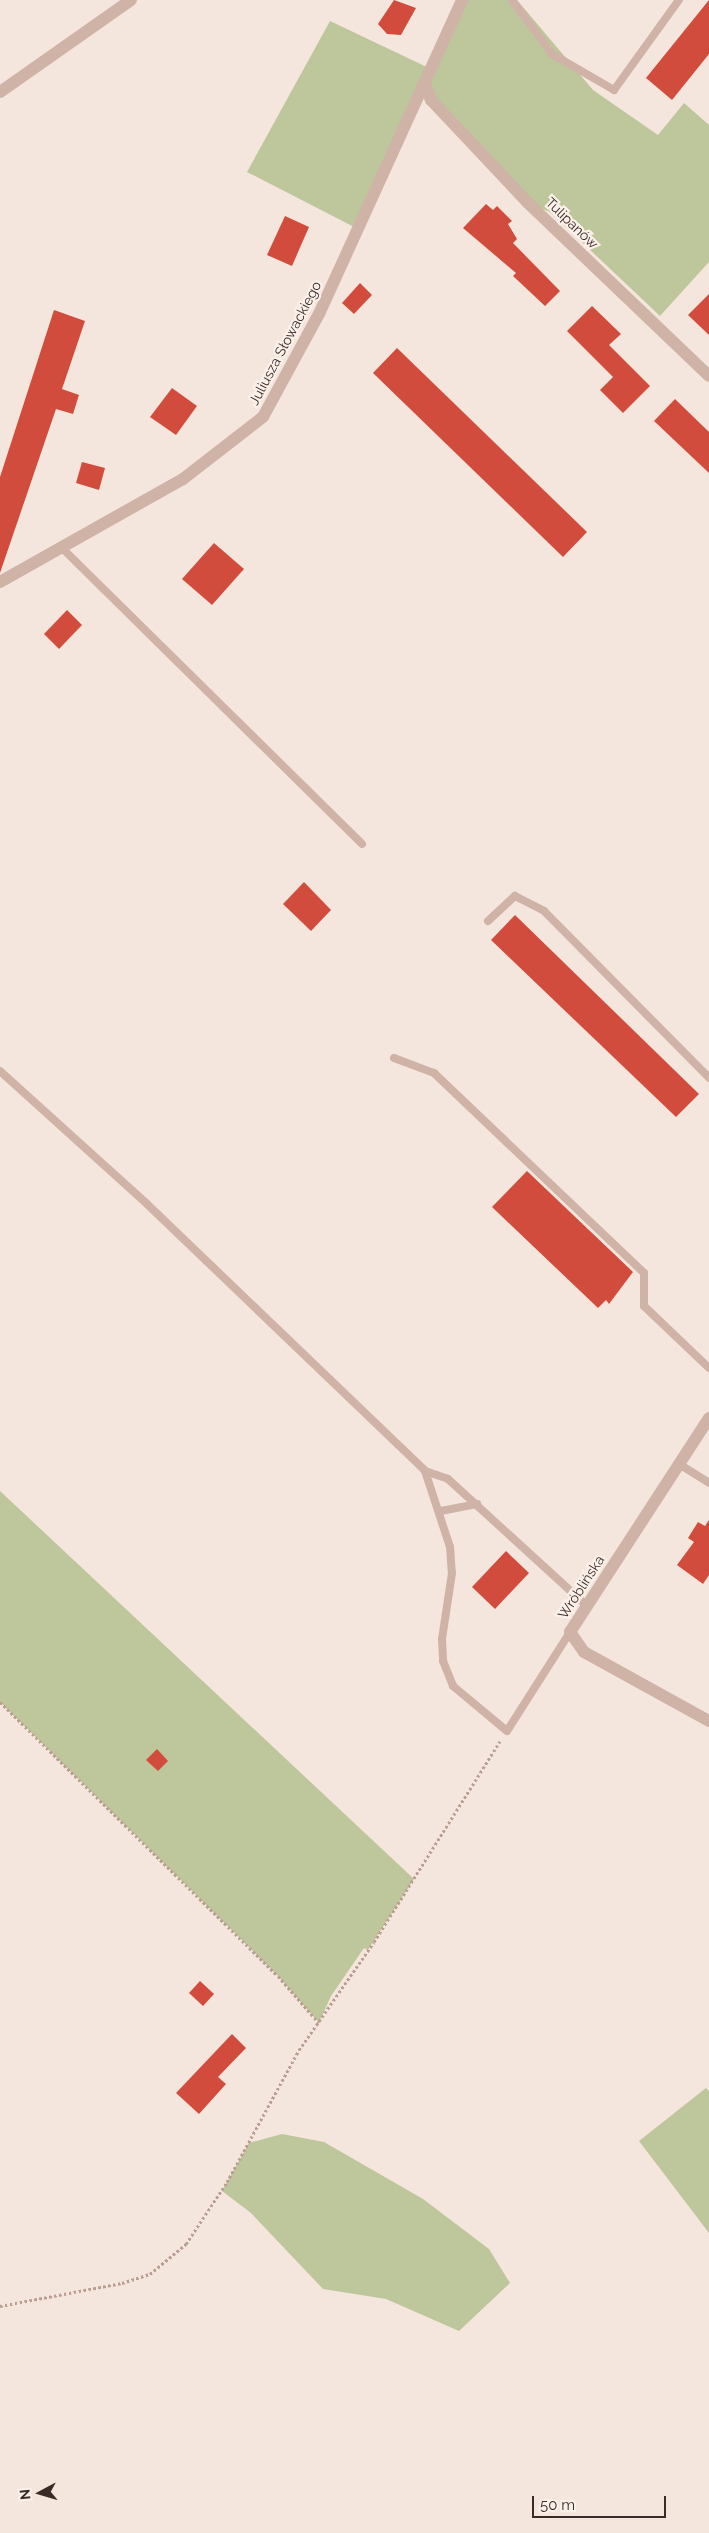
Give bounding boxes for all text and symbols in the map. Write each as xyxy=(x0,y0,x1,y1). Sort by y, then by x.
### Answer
street label: Tulipanów xyxy=(542,194,602,252)
street label: Juliusza Słowackiego xyxy=(245,278,325,408)
street label: Wróblińska xyxy=(554,1552,608,1622)
north arrow xyxy=(15,2468,65,2518)
scale bar xyxy=(534,2486,668,2518)
text: N xyxy=(17,2488,34,2501)
text: 50 m xyxy=(540,2496,575,2514)

